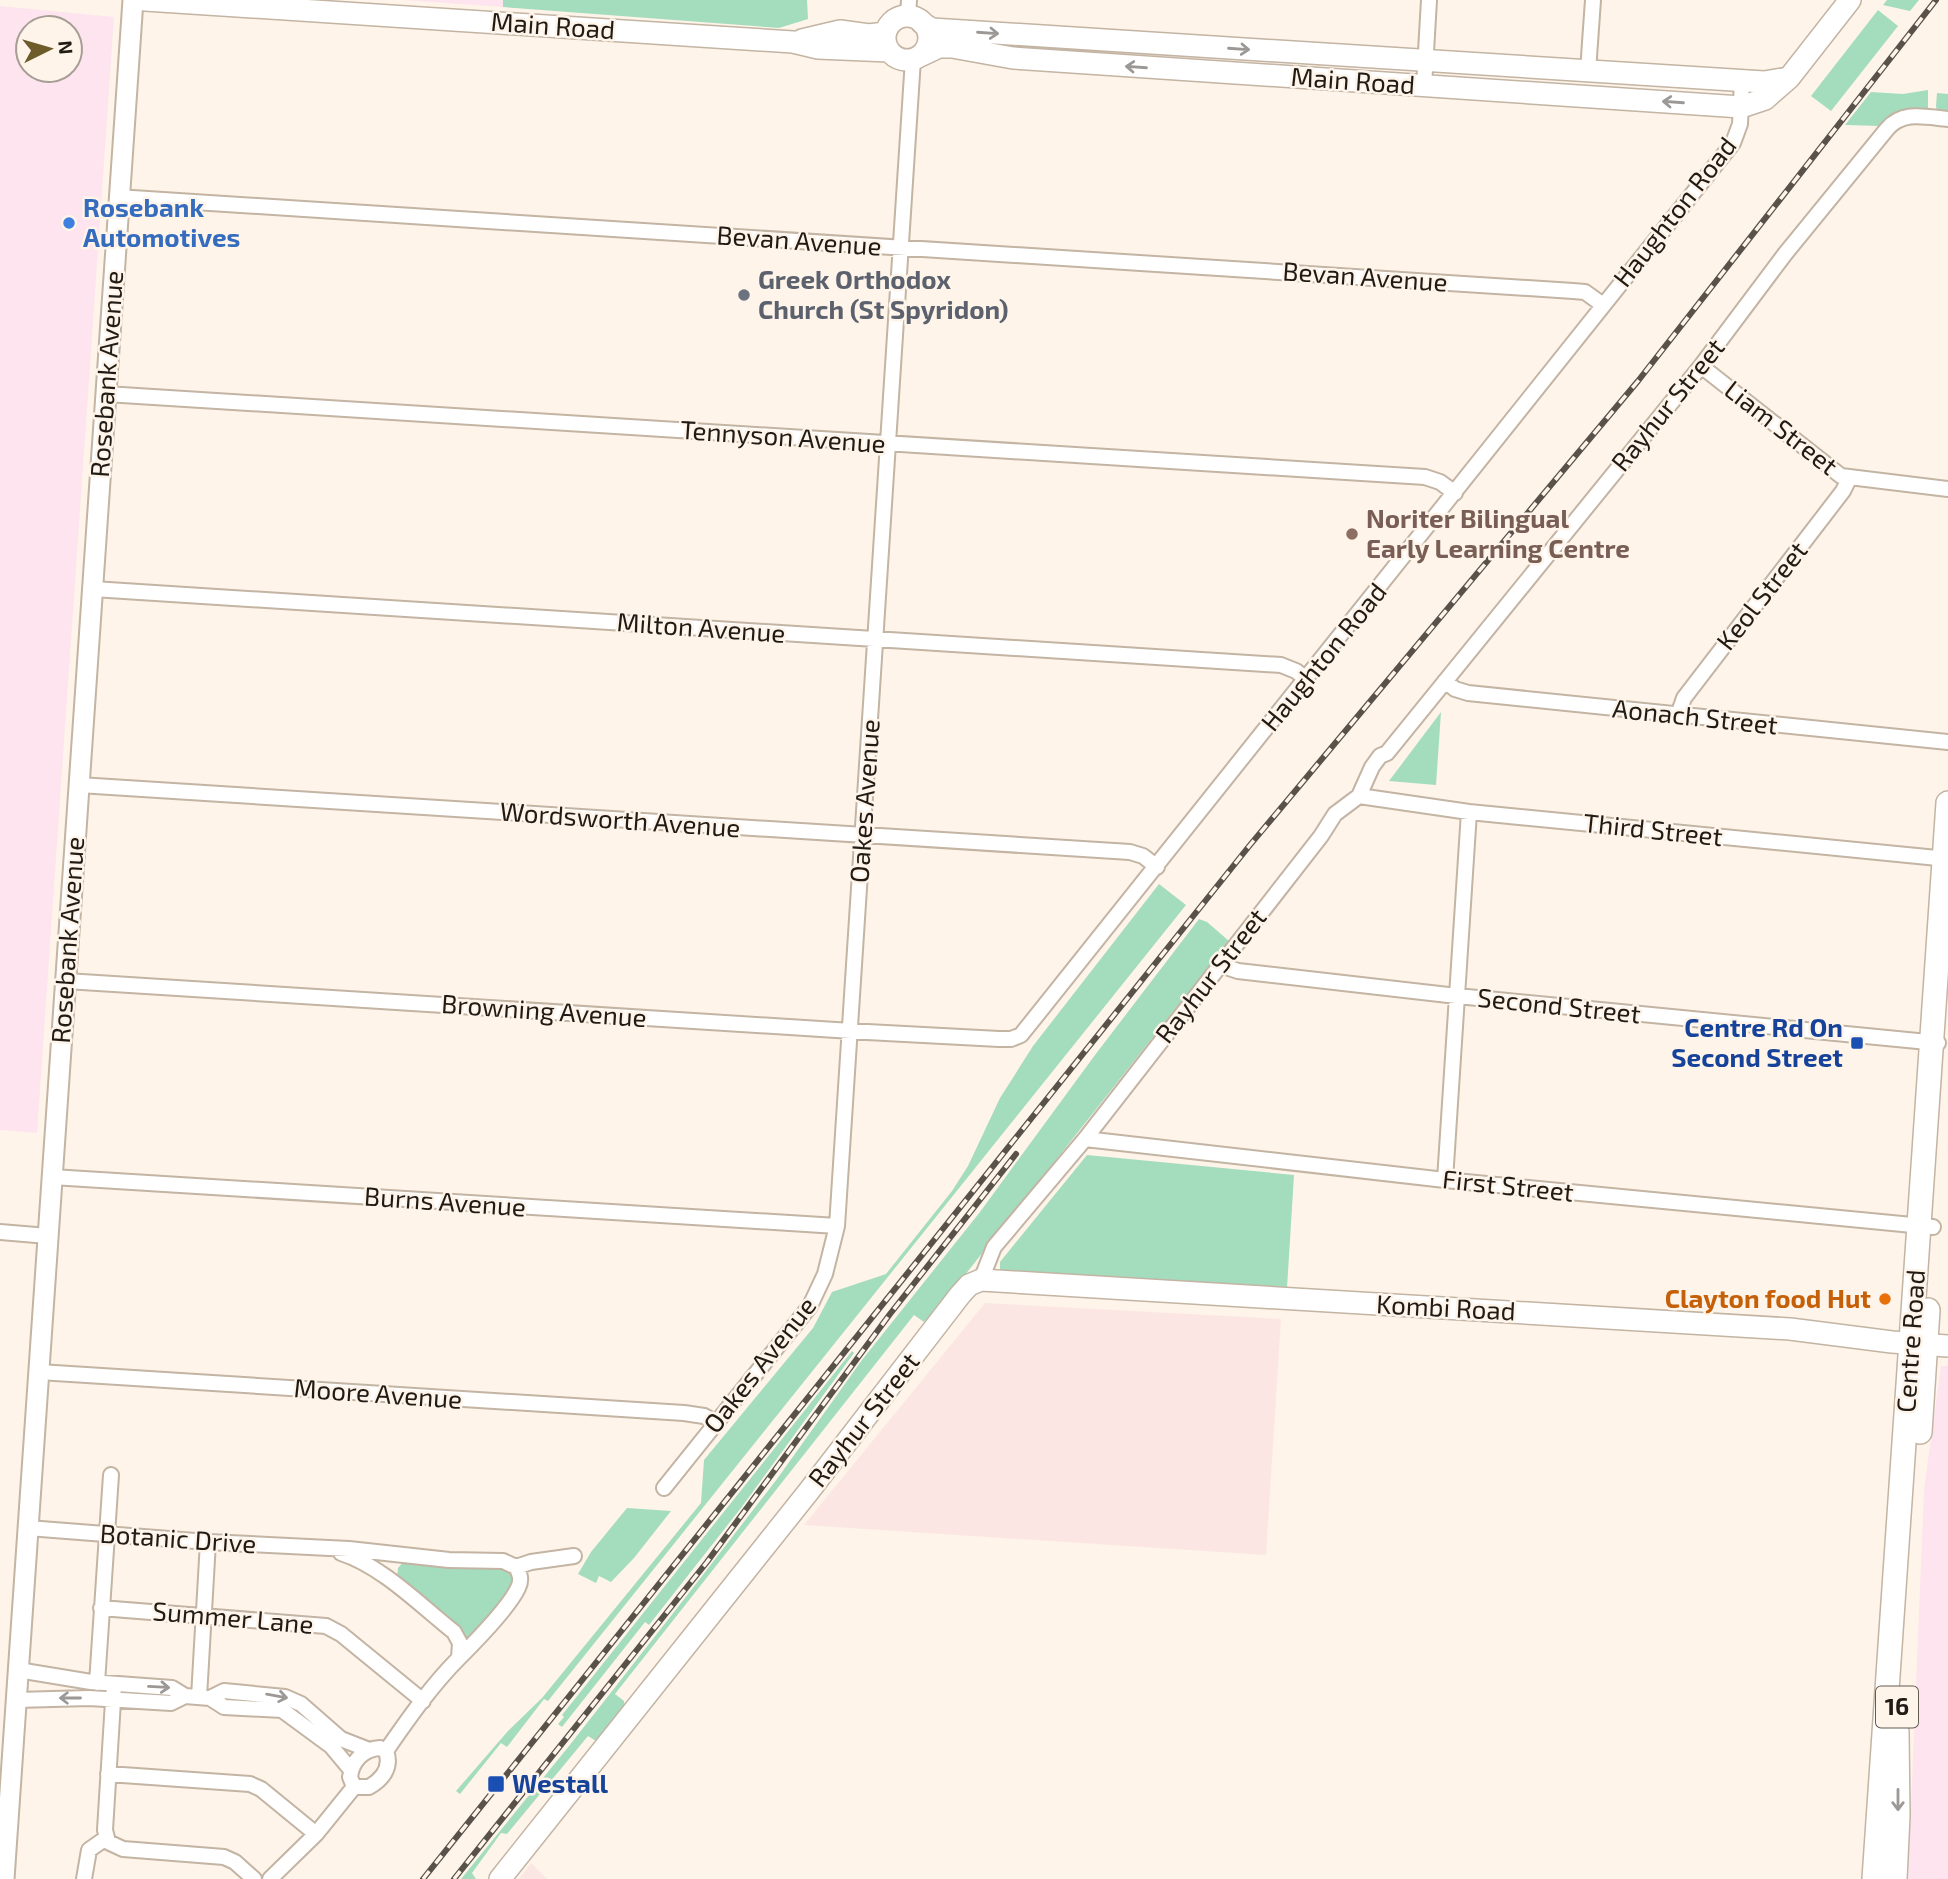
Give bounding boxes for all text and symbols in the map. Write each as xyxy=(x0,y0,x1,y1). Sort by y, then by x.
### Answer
street label: Main Road xyxy=(490,5,616,44)
north arrow xyxy=(14,14,84,84)
one-way arrow xyxy=(976,27,999,40)
text: N xyxy=(54,40,78,55)
one-way arrow xyxy=(1228,43,1250,56)
one-way arrow xyxy=(1125,60,1148,73)
street label: Main Road xyxy=(1290,60,1416,99)
one-way arrow xyxy=(1662,95,1685,108)
street label: Haughton Road xyxy=(1606,130,1742,292)
place label: Rosebank Automotives xyxy=(83,191,240,252)
marker: Rosebank Automotives xyxy=(61,215,77,231)
street label: Bevan Avenue xyxy=(716,218,883,261)
street label: Bevan Avenue xyxy=(1282,254,1449,297)
place label: Greek Orthodox Church (St Spyridon) xyxy=(758,263,1009,325)
street label: Rosebank Avenue xyxy=(83,269,128,478)
marker: Greek Orthodox Church (St Spyridon) xyxy=(736,287,752,303)
street label: Rayhur Street xyxy=(1604,331,1730,477)
street label: Liam Street xyxy=(1719,373,1845,481)
street label: Tennyson Avenue xyxy=(680,413,887,458)
place label: Noriter Bilingual Early Learning Centre xyxy=(1366,502,1630,564)
marker: Noriter Bilingual Early Learning Centre xyxy=(1344,526,1360,542)
street label: Keol Street xyxy=(1709,535,1813,655)
street label: Haughton Road xyxy=(1254,576,1392,736)
street label: Milton Avenue xyxy=(616,605,786,648)
street label: Aonach Street xyxy=(1611,691,1780,740)
street label: Oakes Avenue xyxy=(842,718,885,884)
street label: Wordsworth Avenue xyxy=(499,795,741,842)
street label: Third Street xyxy=(1582,806,1724,851)
street label: Rosebank Avenue xyxy=(44,835,89,1044)
street label: Rayhur Street xyxy=(1148,902,1272,1048)
street label: Second Street xyxy=(1476,981,1642,1028)
street label: Browning Avenue xyxy=(440,987,648,1032)
place label: Centre Rd On Second Street xyxy=(1671,1011,1843,1072)
marker: Centre Rd On Second Street xyxy=(1849,1035,1865,1051)
street label: First Street xyxy=(1441,1162,1576,1207)
street label: Burns Avenue xyxy=(363,1179,527,1222)
street label: Centre Road xyxy=(1889,1268,1930,1414)
place label: Clayton food Hut xyxy=(1665,1282,1871,1314)
street label: Kombi Road xyxy=(1376,1287,1517,1326)
street label: Oakes Avenue xyxy=(696,1290,822,1438)
marker: Clayton food Hut xyxy=(1877,1291,1893,1307)
street label: Rayhur Street xyxy=(801,1346,925,1492)
street label: Moore Avenue xyxy=(293,1371,463,1414)
street label: Botanic Drive xyxy=(99,1517,257,1558)
street label: Summer Lane xyxy=(151,1594,315,1639)
one-way arrow xyxy=(147,1681,170,1694)
road number: 16 xyxy=(1876,1686,1918,1728)
one-way arrow xyxy=(265,1690,288,1703)
one-way arrow xyxy=(58,1691,81,1705)
place label: Westall xyxy=(512,1767,608,1798)
marker: Westall xyxy=(486,1774,506,1794)
one-way arrow xyxy=(1891,1788,1905,1811)

